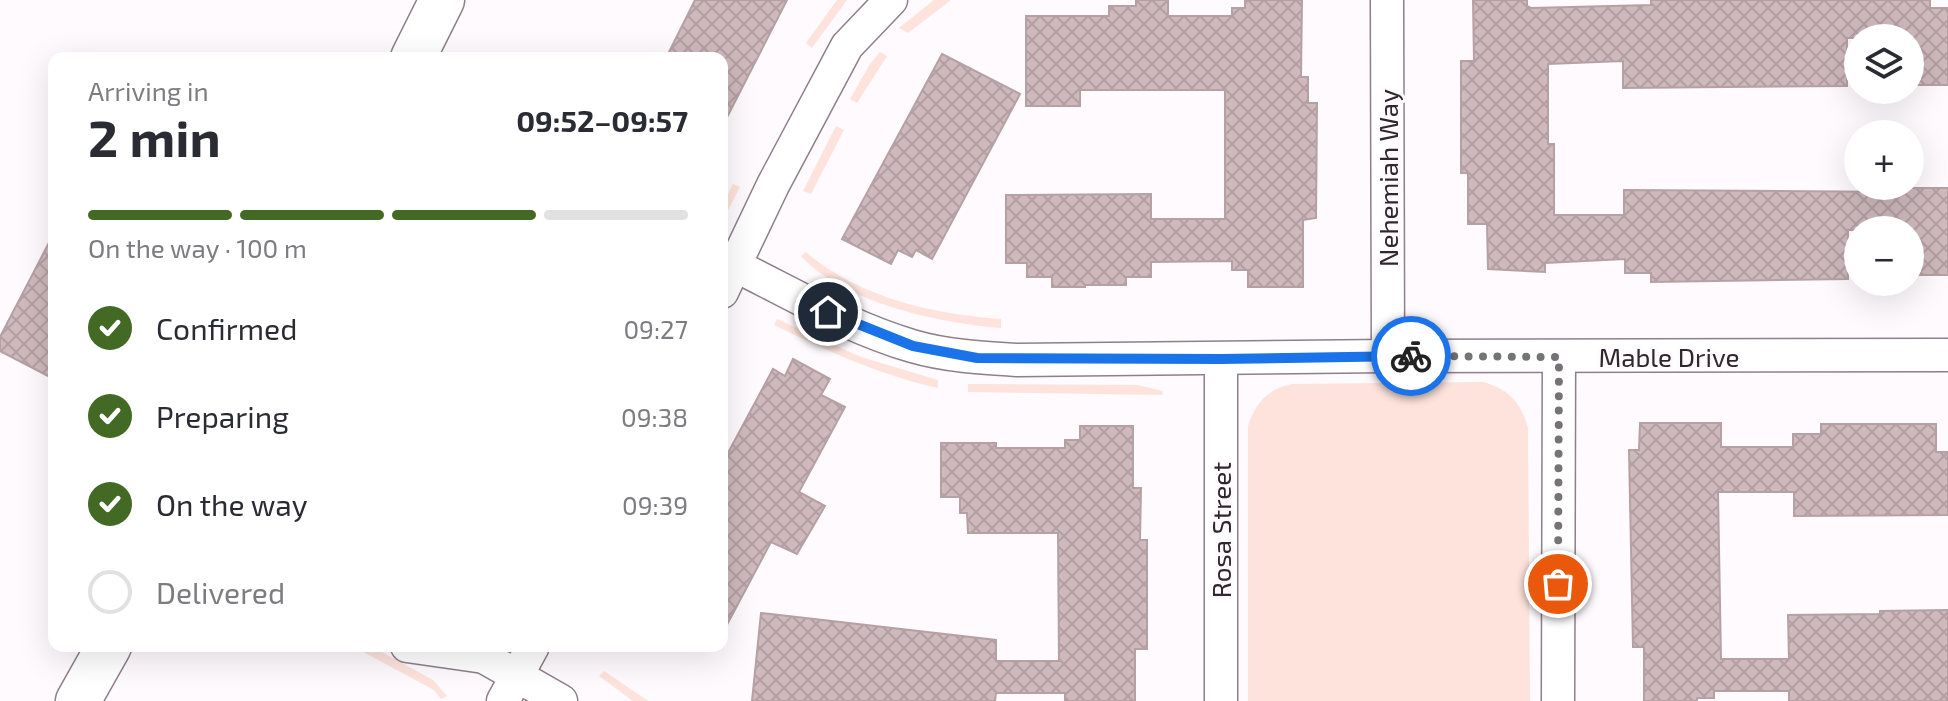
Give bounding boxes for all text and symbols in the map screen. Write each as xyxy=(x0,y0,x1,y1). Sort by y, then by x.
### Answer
map controls xyxy=(1844,24,1924,296)
button: layers xyxy=(1844,24,1924,104)
text: Arriving in xyxy=(88,75,209,106)
street label: Nehemiah Way xyxy=(1372,89,1403,267)
text: 09:52–09:57 xyxy=(516,102,688,138)
text: 2 min xyxy=(88,105,221,167)
button: + xyxy=(1844,120,1924,200)
button: − xyxy=(1844,216,1924,296)
text: On the way · 100 m xyxy=(88,232,307,263)
pin xyxy=(794,278,862,346)
icon: home xyxy=(806,290,850,334)
icon: check xyxy=(88,306,132,350)
text: Confirmed xyxy=(156,310,297,346)
text: 09:27 xyxy=(623,313,688,344)
courier xyxy=(1371,316,1451,396)
icon: bike xyxy=(1389,334,1433,378)
street label: Mable Drive xyxy=(1598,341,1740,372)
icon: check xyxy=(88,394,132,438)
text: Preparing xyxy=(156,398,289,434)
text: 09:38 xyxy=(621,401,688,432)
street label: Rosa Street xyxy=(1205,462,1236,598)
icon: check xyxy=(88,482,132,526)
text: On the way xyxy=(156,486,308,522)
text: 09:39 xyxy=(622,489,688,520)
pin xyxy=(1524,550,1592,618)
icon: bag xyxy=(1536,562,1580,606)
text: Delivered xyxy=(156,574,285,610)

